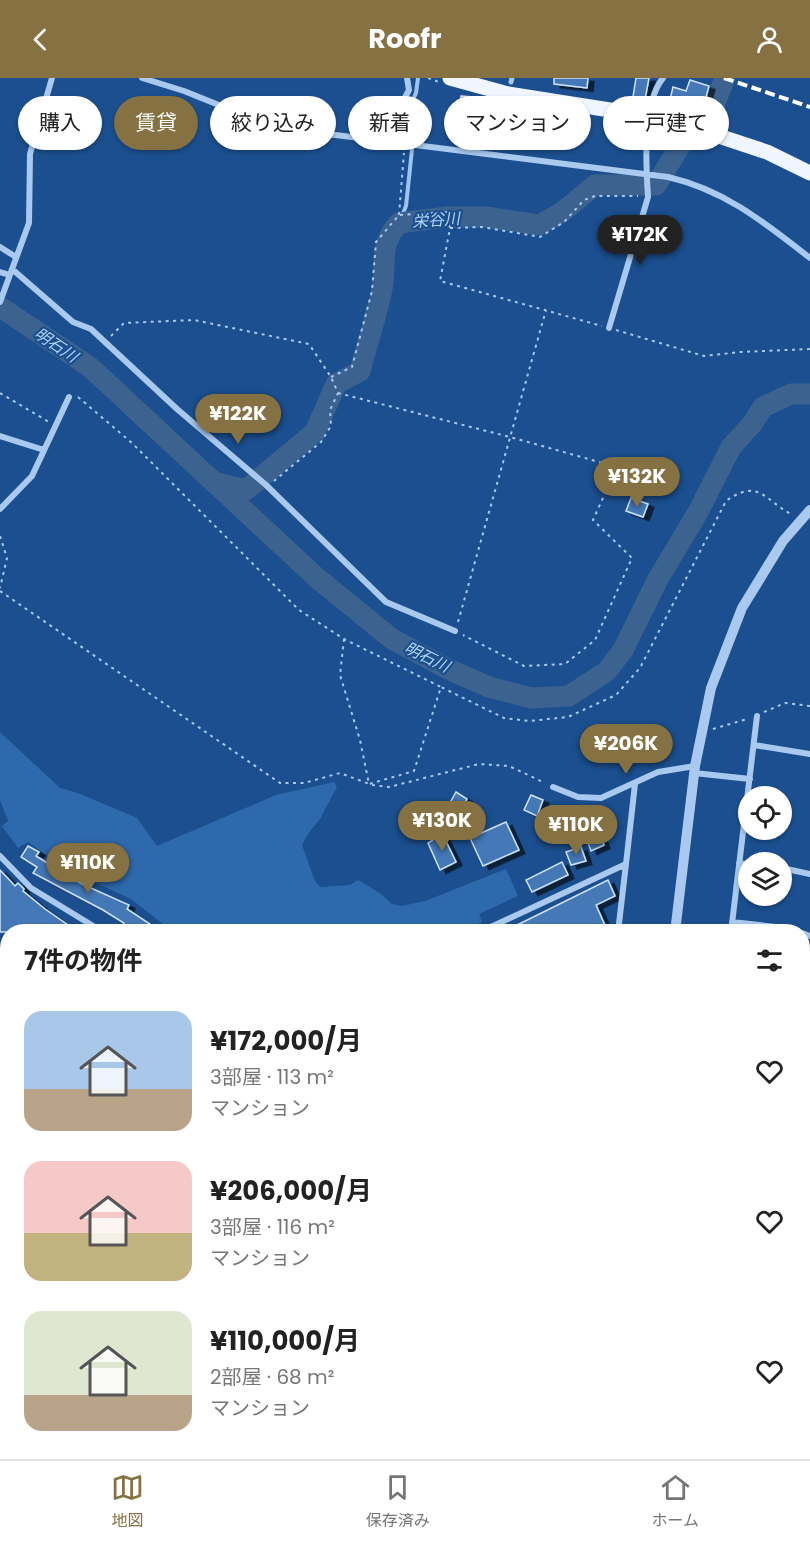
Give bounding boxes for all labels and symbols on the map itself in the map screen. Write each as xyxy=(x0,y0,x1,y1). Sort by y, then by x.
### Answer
water label: 栄谷川 xyxy=(411,207,463,233)
pin: ¥172K xyxy=(598,215,682,266)
water label: 明石川 xyxy=(30,322,84,369)
pin: ¥122K xyxy=(196,394,280,445)
pin: ¥132K xyxy=(595,457,679,508)
water label: 明石川 xyxy=(400,636,455,679)
pin: ¥206K xyxy=(584,724,668,775)
pin: ¥130K xyxy=(400,801,484,852)
pin: ¥110K xyxy=(534,805,618,856)
pin: ¥110K xyxy=(46,843,130,894)

